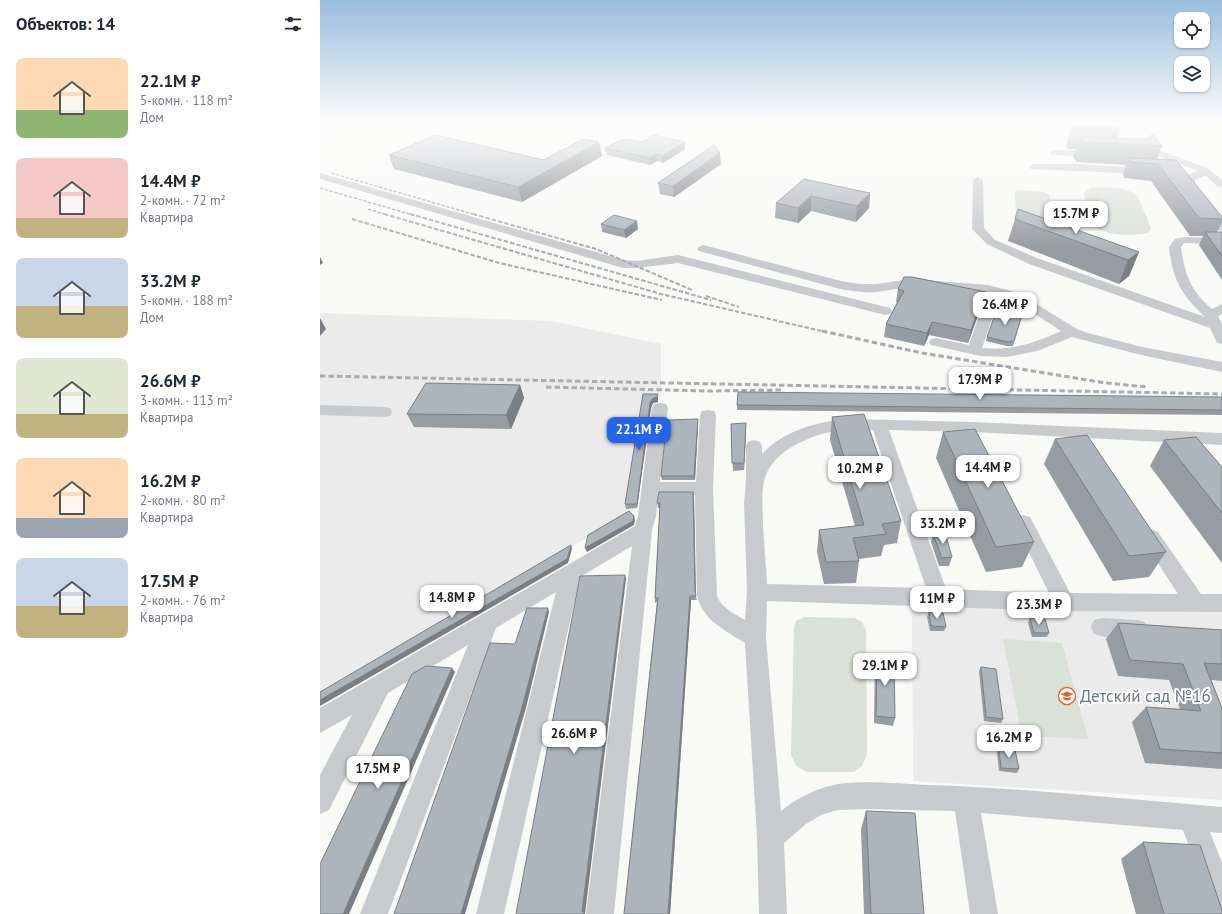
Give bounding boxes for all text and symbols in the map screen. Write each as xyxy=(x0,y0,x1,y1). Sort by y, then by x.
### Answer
map controls xyxy=(1174,12,1210,92)
button: locate xyxy=(1174,12,1210,48)
text: Объектов: 14 xyxy=(16,13,115,35)
icon: filters xyxy=(282,13,304,35)
button: layers xyxy=(1174,56,1210,92)
text: 22.1M ₽ xyxy=(140,70,201,92)
icon: home xyxy=(48,74,96,122)
text: 5-комн. · 118 m² xyxy=(140,92,233,109)
text: Дом xyxy=(140,109,164,126)
text: 14.4M ₽ xyxy=(140,170,201,192)
icon: home xyxy=(48,174,96,222)
text: 2-комн. · 72 m² xyxy=(140,192,226,209)
pin: 15.7M ₽ xyxy=(1039,201,1113,235)
text: 15.7M ₽ xyxy=(1053,205,1099,222)
text: Квартира xyxy=(140,209,193,226)
text: 33.2M ₽ xyxy=(140,270,201,292)
icon: home xyxy=(48,274,96,322)
text: 5-комн. · 188 m² xyxy=(140,292,233,309)
pin: 26.4M ₽ xyxy=(968,292,1042,326)
text: 26.4M ₽ xyxy=(982,296,1028,313)
text: Дом xyxy=(140,309,164,326)
pin: 17.9M ₽ xyxy=(943,367,1017,401)
text: 26.6M ₽ xyxy=(140,370,201,392)
text: 17.9M ₽ xyxy=(958,371,1002,388)
icon: home xyxy=(48,374,96,422)
text: 3-комн. · 113 m² xyxy=(140,392,233,409)
text: Квартира xyxy=(140,409,193,426)
pin: 22.1M ₽ xyxy=(602,417,676,451)
text: 22.1M ₽ xyxy=(616,421,662,438)
pin: 14.4M ₽ xyxy=(951,455,1025,489)
pin: 10.2M ₽ xyxy=(823,456,897,490)
text: 14.4M ₽ xyxy=(965,459,1011,476)
text: 10.2M ₽ xyxy=(837,460,883,477)
text: 16.2M ₽ xyxy=(140,470,201,492)
icon: home xyxy=(48,474,96,522)
text: 2-комн. · 80 m² xyxy=(140,492,226,509)
text: Квартира xyxy=(140,509,193,526)
pin: 33.2M ₽ xyxy=(906,511,980,545)
text: 33.2M ₽ xyxy=(920,515,966,532)
text: 17.5M ₽ xyxy=(140,570,199,592)
icon: home xyxy=(48,574,96,622)
pin: 14.8M ₽ xyxy=(415,585,489,619)
pin: 11M ₽ xyxy=(909,586,965,620)
text: 14.8M ₽ xyxy=(429,589,475,606)
text: 11M ₽ xyxy=(919,590,955,607)
text: 2-комн. · 76 m² xyxy=(140,592,226,609)
pin: 23.3M ₽ xyxy=(1002,592,1076,626)
text: 23.3M ₽ xyxy=(1016,596,1062,613)
text: Квартира xyxy=(140,609,193,626)
pin: 29.1M ₽ xyxy=(848,653,922,687)
text: 29.1M ₽ xyxy=(862,657,908,674)
place label: Детский сад №16 xyxy=(1080,685,1211,707)
school or university icon: Детский сад №16 xyxy=(1057,686,1077,706)
pin: 26.6M ₽ xyxy=(537,721,611,755)
text: 26.6M ₽ xyxy=(551,725,597,742)
pin: 16.2M ₽ xyxy=(972,725,1046,759)
text: 16.2M ₽ xyxy=(986,729,1032,746)
pin: 17.5M ₽ xyxy=(341,756,415,790)
text: 17.5M ₽ xyxy=(356,760,400,777)

